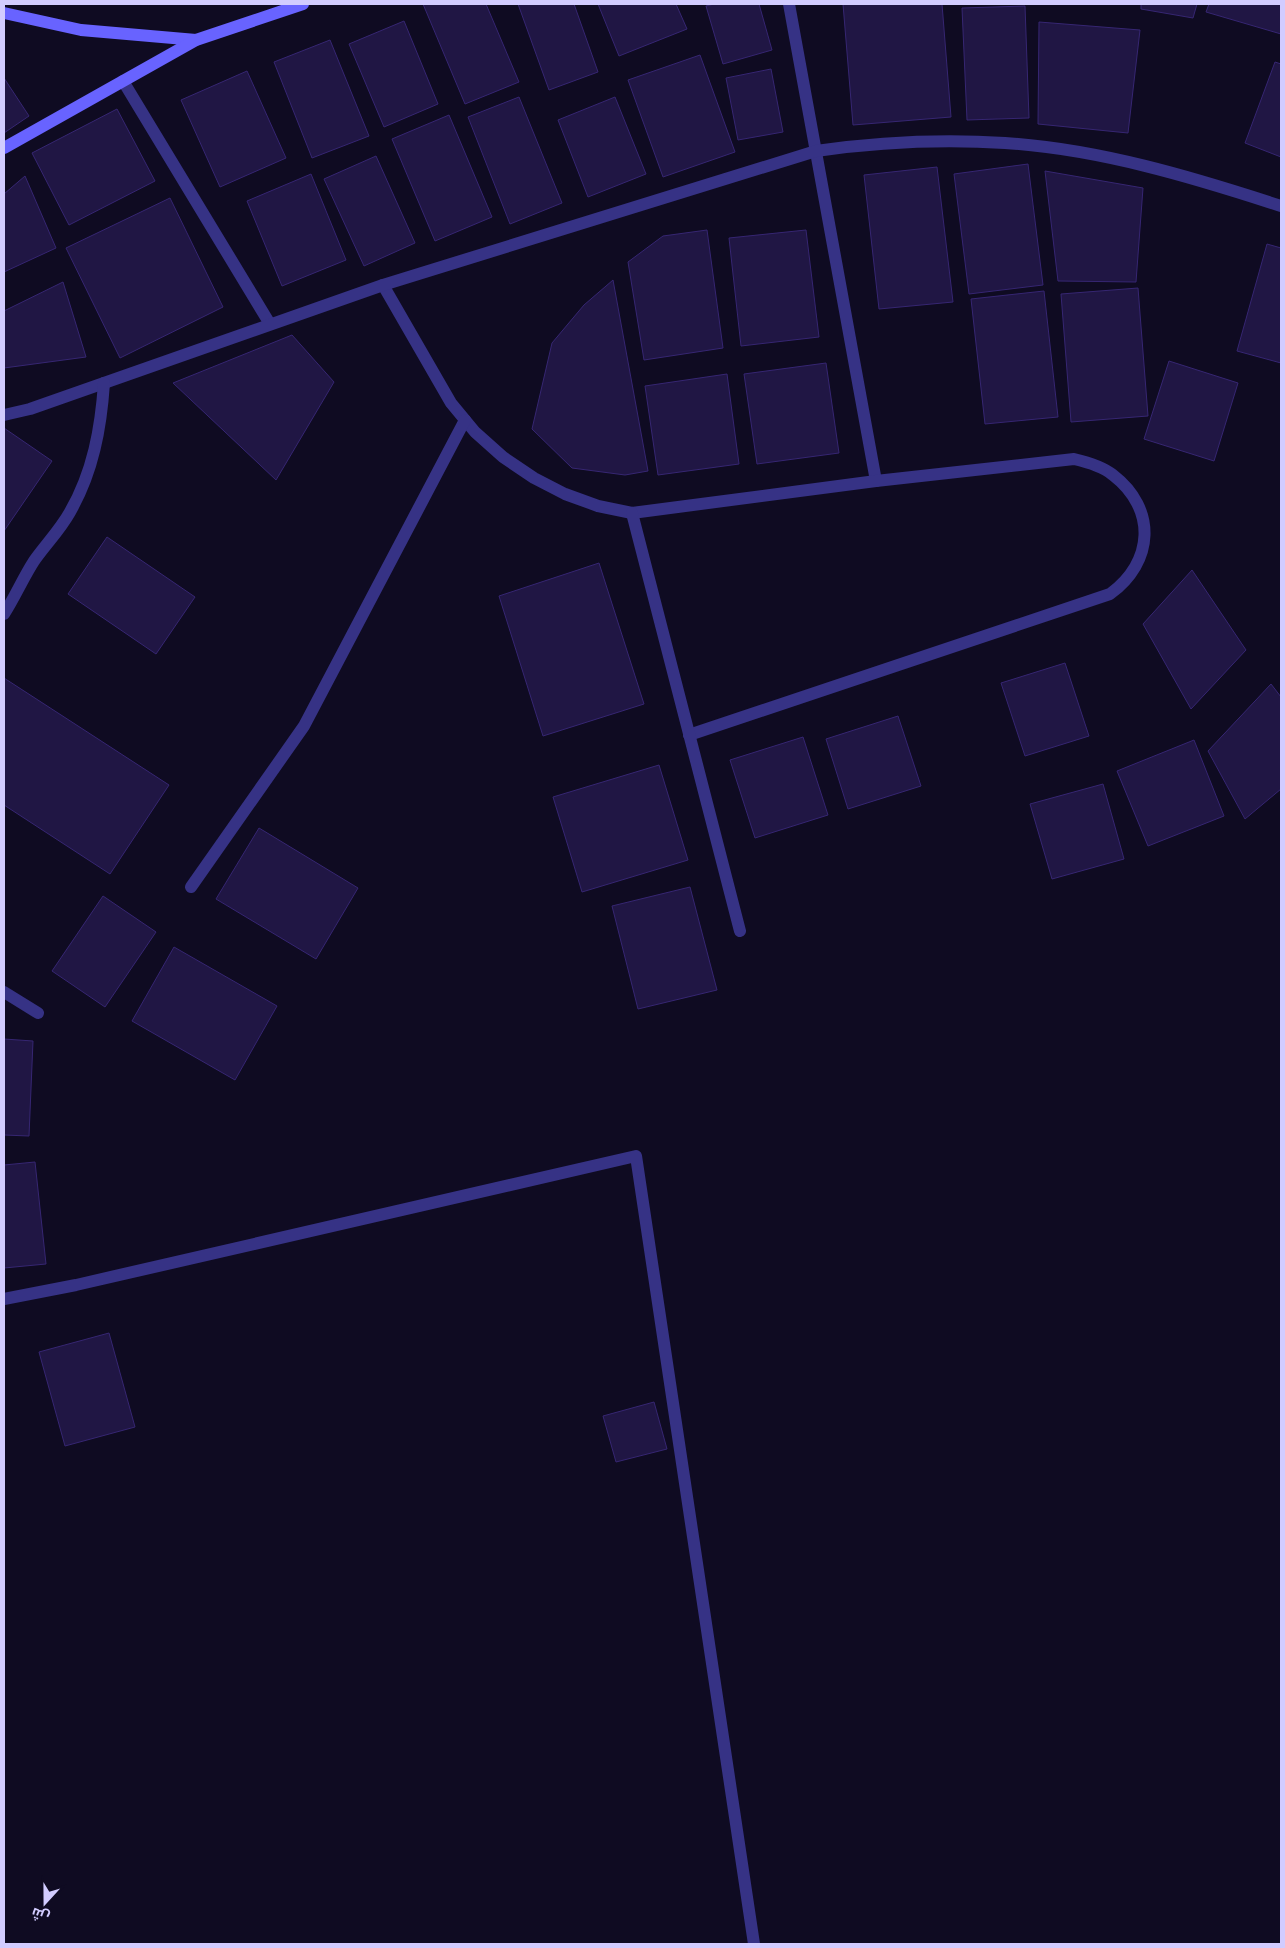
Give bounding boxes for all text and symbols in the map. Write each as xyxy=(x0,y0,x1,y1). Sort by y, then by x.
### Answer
north arrow xyxy=(20,1878,70,1928)
text: ش xyxy=(29,1904,52,1927)

